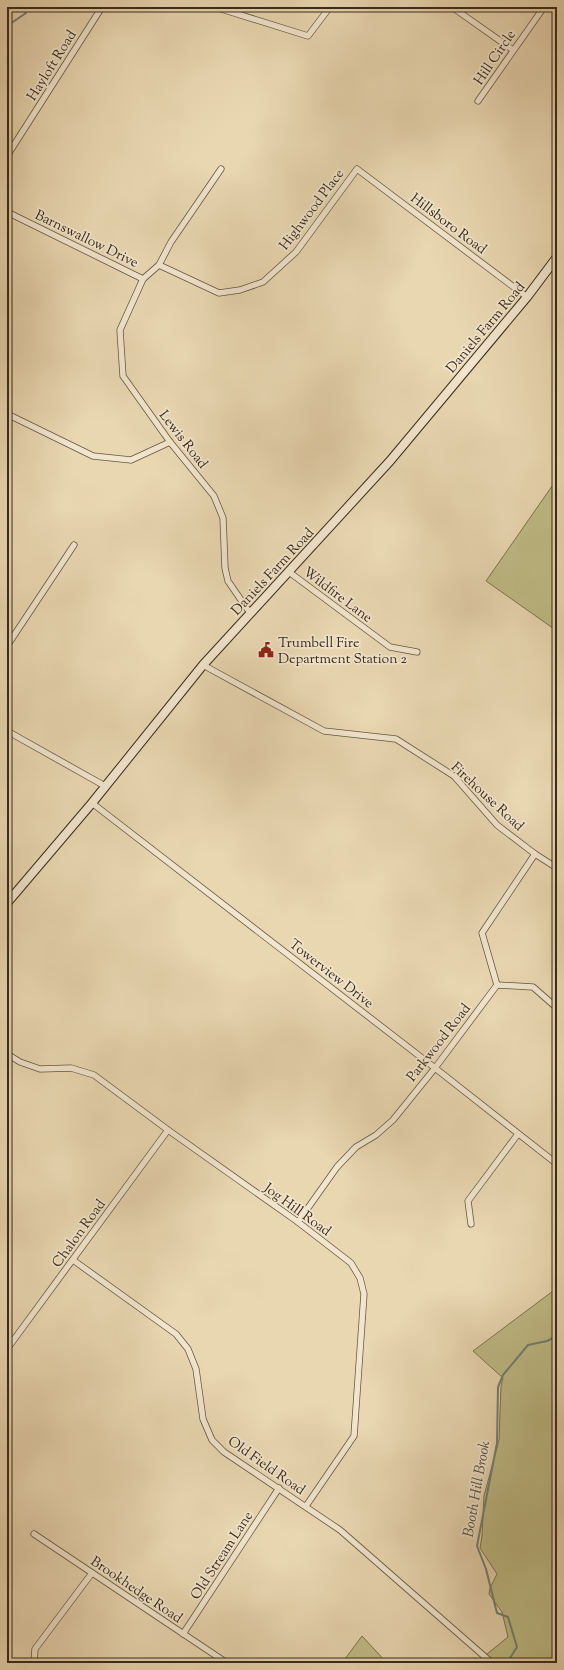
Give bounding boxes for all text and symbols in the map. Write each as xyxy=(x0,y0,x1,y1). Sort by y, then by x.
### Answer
street label: Hayloft Road xyxy=(23,27,82,105)
street label: Hill Circle xyxy=(470,27,521,90)
street label: Highwood Place xyxy=(275,165,350,255)
street label: Hillsboro Road xyxy=(405,189,490,260)
street label: Barnswallow Drive xyxy=(31,206,141,274)
street label: Daniels Farm Road xyxy=(442,278,531,378)
street label: Lewis Road xyxy=(153,407,212,474)
street label: Daniels Farm Road xyxy=(227,524,320,621)
street label: Wildfire Lane xyxy=(298,563,376,628)
place label: Trumbell Fire Department Station 2 xyxy=(278,634,407,670)
public building icon: Trumbell Fire Department Station 2 xyxy=(257,641,275,659)
street label: Firehouse Road xyxy=(446,758,528,837)
street label: Towerview Drive xyxy=(284,935,377,1014)
street label: Parkwood Road xyxy=(403,1000,477,1087)
street label: Jog Hill Road xyxy=(258,1179,335,1242)
street label: Chalon Road xyxy=(48,1196,111,1272)
street label: Old Field Road xyxy=(223,1432,309,1501)
water label: Booth Hill Brook xyxy=(459,1439,496,1539)
street label: Old Stream Lane xyxy=(186,1508,259,1604)
street label: Brookhedge Road xyxy=(86,1552,186,1629)

